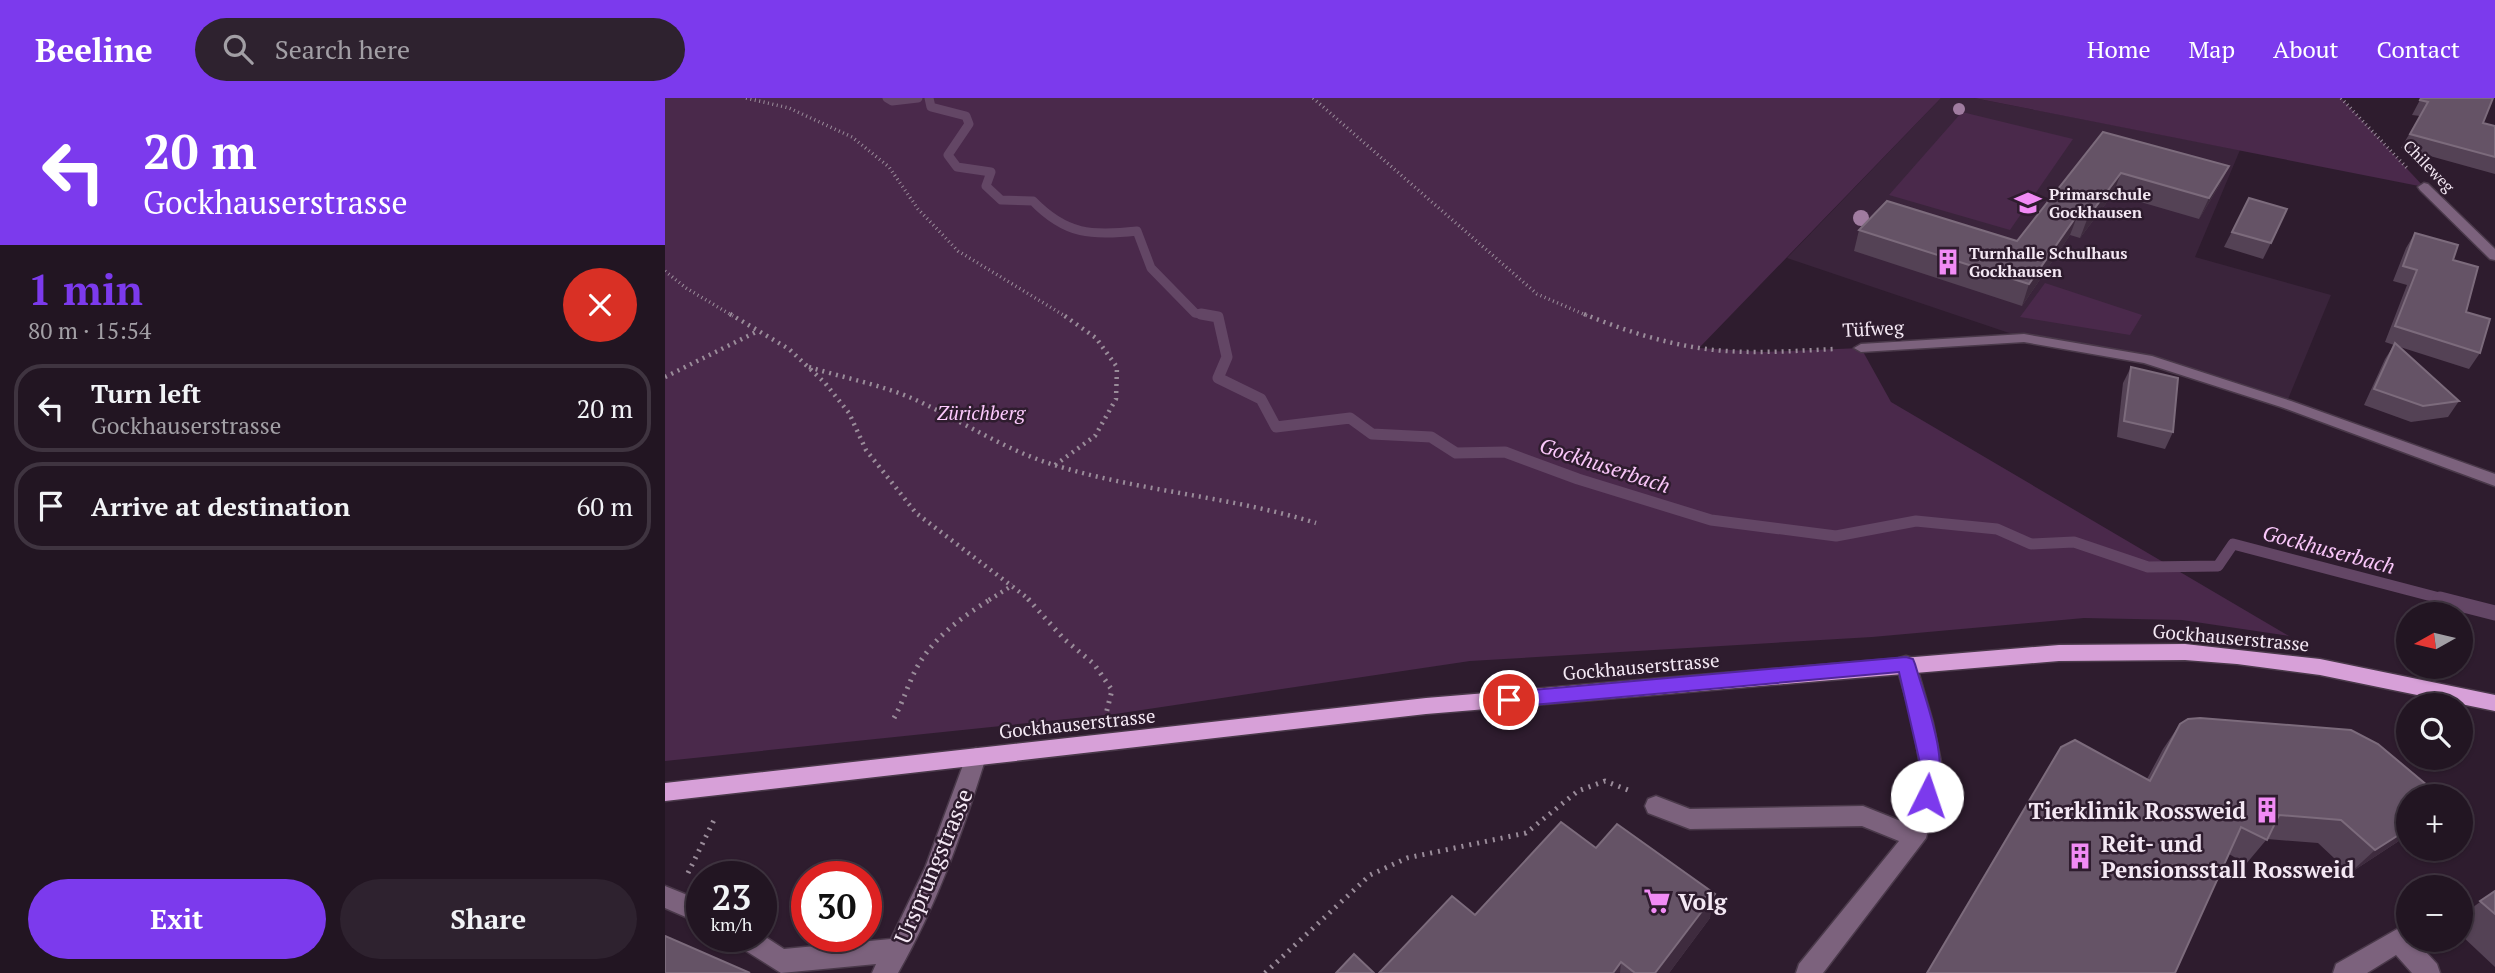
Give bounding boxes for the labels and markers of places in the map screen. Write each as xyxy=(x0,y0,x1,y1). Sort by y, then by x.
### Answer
place label: Primarschule Gockhausen xyxy=(2049,183,2151,223)
school or university icon: Primarschule Gockhausen xyxy=(2013,188,2043,218)
place label: Turnhalle Schulhaus Gockhausen xyxy=(1969,242,2128,282)
building icon: Turnhalle Schulhaus Gockhausen xyxy=(1933,247,1963,277)
pin xyxy=(1479,670,1539,730)
place label: Tierklinik Rossweid xyxy=(2029,795,2246,826)
building icon: Tierklinik Rossweid xyxy=(2252,795,2282,825)
place label: Reit- und Pensionsstall Rossweid xyxy=(2101,828,2355,885)
building icon: Reit- und Pensionsstall Rossweid xyxy=(2065,841,2095,871)
supermarket icon: Volg xyxy=(1642,886,1672,916)
place label: Volg xyxy=(1678,886,1728,917)

